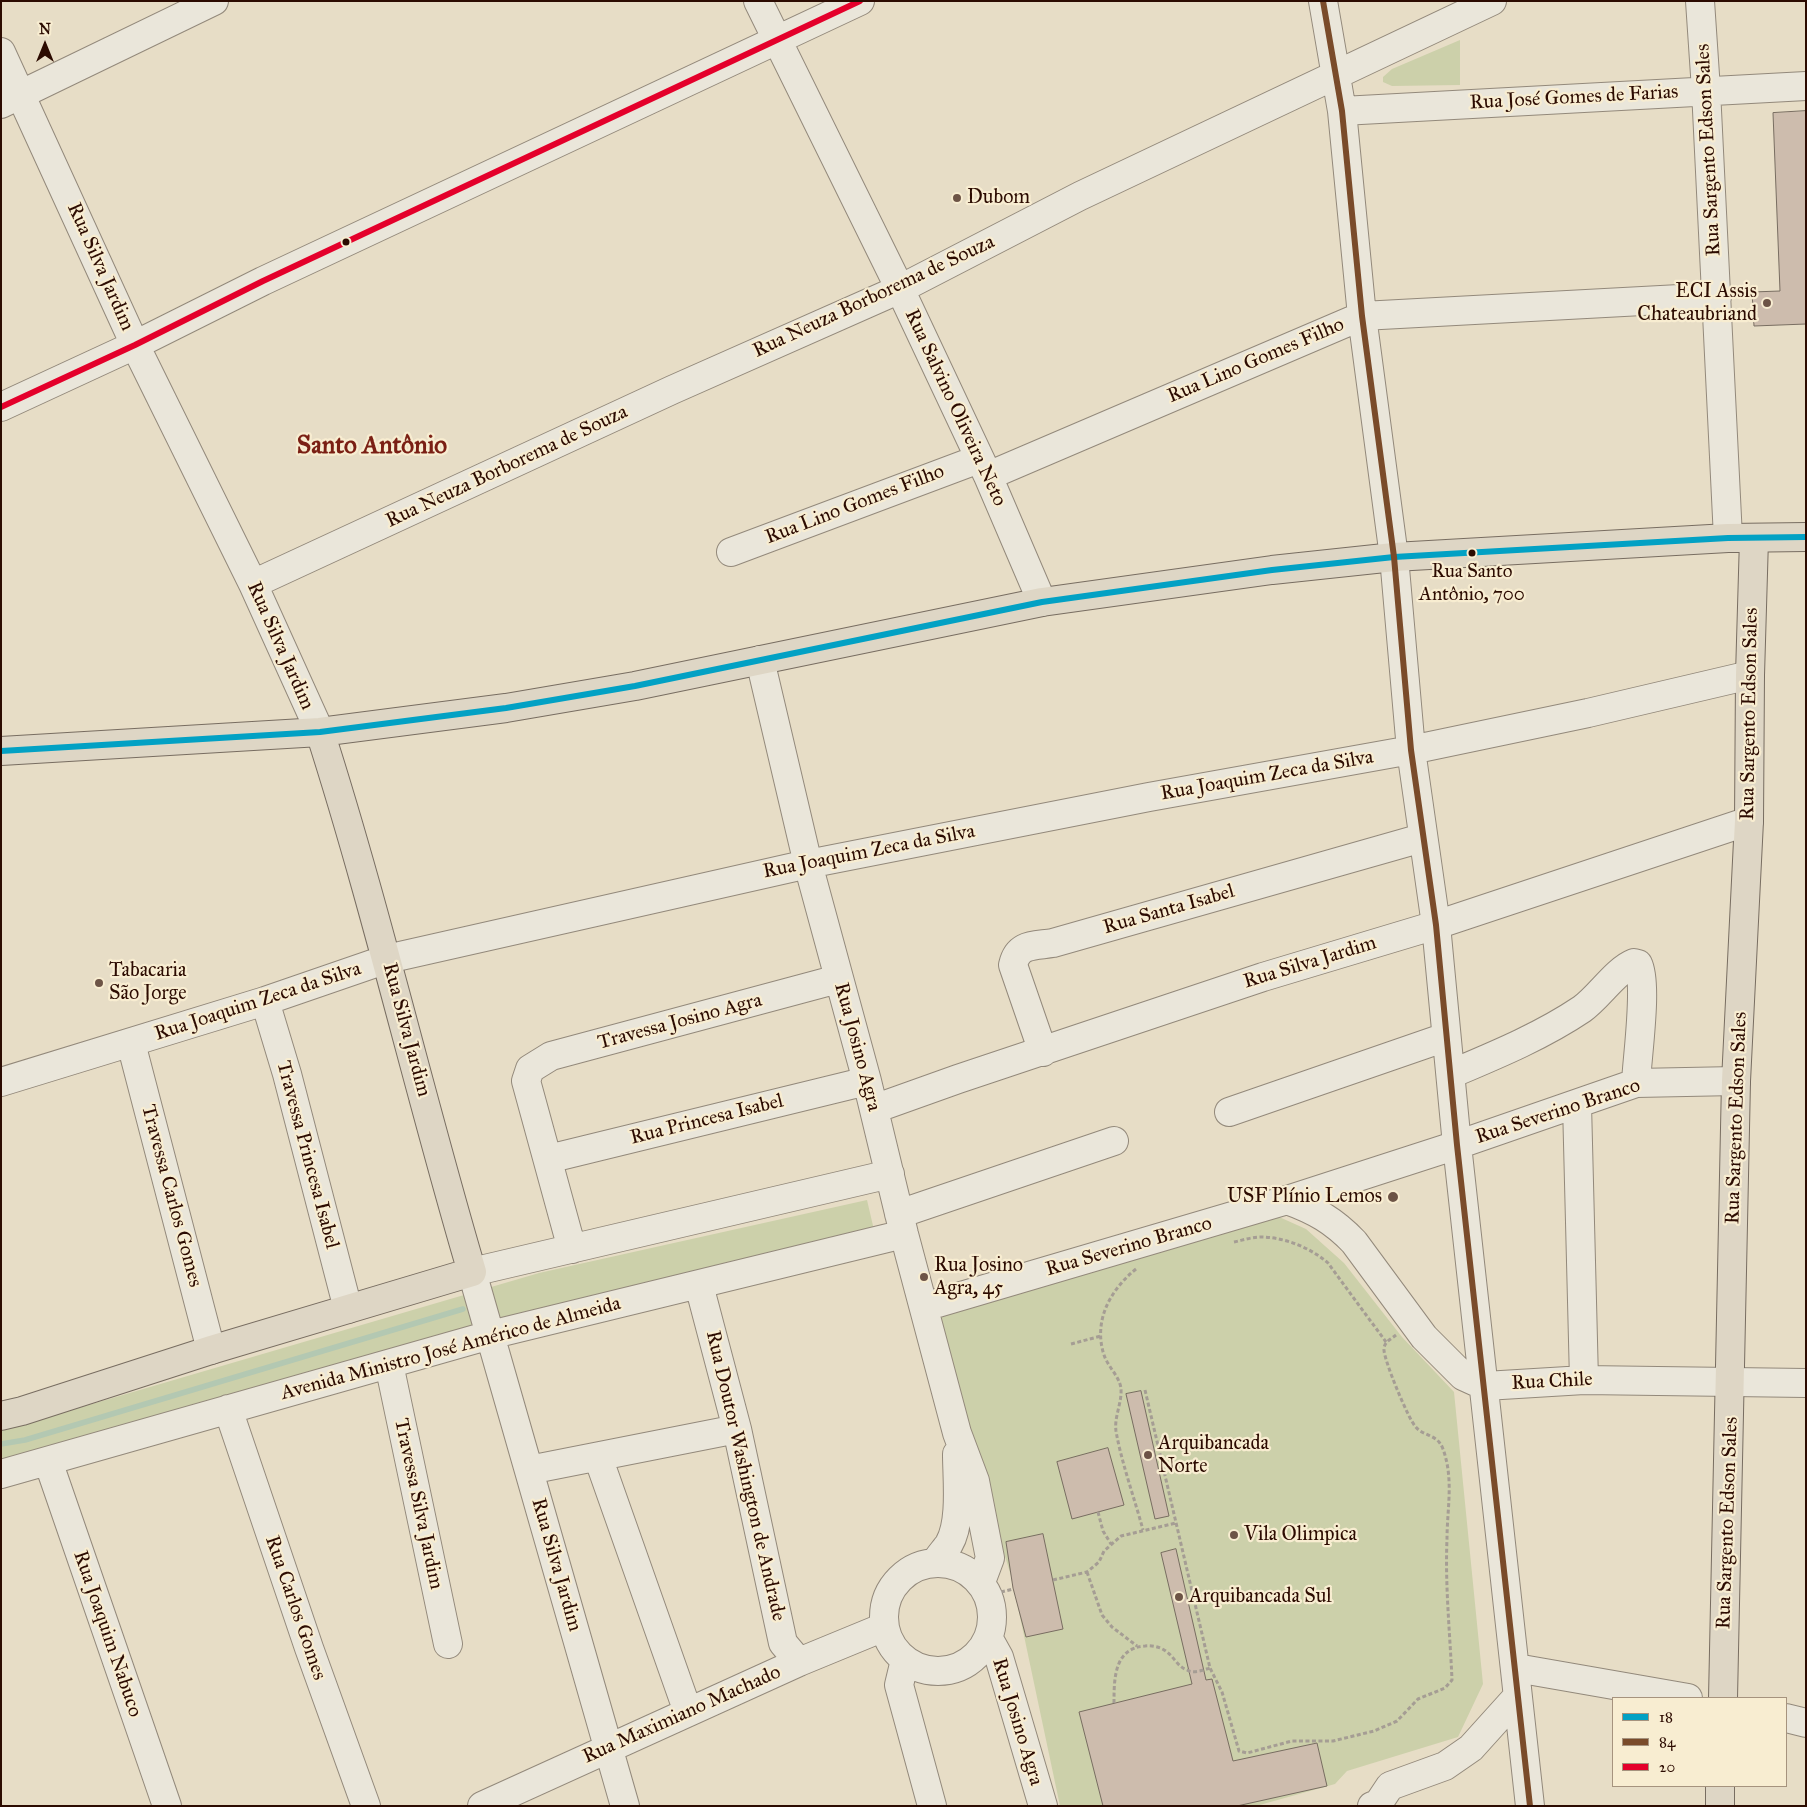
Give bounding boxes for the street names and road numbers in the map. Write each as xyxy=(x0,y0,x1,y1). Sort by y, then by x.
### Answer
street label: Rua Sargento Edson Sales xyxy=(1691,43,1727,257)
street label: Rua José Gomes de Farias xyxy=(1469,81,1679,115)
street label: Rua Silva Jardim xyxy=(61,199,139,335)
street label: Rua Neuza Borborema de Souza xyxy=(749,230,999,364)
street label: Rua Salvino Oliveira Neto xyxy=(899,306,1011,510)
street label: Rua Lino Gomes Filho xyxy=(1164,313,1348,409)
street label: Rua Neuza Borborema de Souza xyxy=(382,400,632,534)
street label: Rua Lino Gomes Filho xyxy=(762,460,948,550)
street label: Rua Silva Jardim xyxy=(241,578,319,714)
street label: Rua Sargento Edson Sales xyxy=(1736,607,1764,821)
street label: Rua Joaquim Zeca da Silva xyxy=(1159,745,1375,807)
street label: Rua Joaquim Zeca da Silva xyxy=(761,820,977,884)
street label: Rua Santa Isabel xyxy=(1101,880,1237,940)
street label: Rua Silva Jardim xyxy=(1241,931,1379,995)
street label: Rua Joaquim Zeca da Silva xyxy=(152,957,364,1047)
street label: Rua Silva Jardim xyxy=(377,960,435,1100)
street label: Rua Josino Agra xyxy=(828,980,886,1114)
street label: Travessa Josino Agra xyxy=(595,989,765,1055)
street label: Rua Sargento Edson Sales xyxy=(1721,1011,1753,1225)
street label: Travessa Princesa Isabel xyxy=(270,1058,344,1252)
street label: Rua Severino Branco xyxy=(1473,1074,1643,1150)
street label: Rua Princesa Isabel xyxy=(628,1089,786,1151)
street label: Travessa Carlos Gomes xyxy=(135,1102,207,1290)
street label: Rua Severino Branco xyxy=(1043,1212,1215,1282)
street label: Avenida Ministro José Américo de Almeida xyxy=(278,1292,624,1406)
street label: Rua Doutor Washington de Andrade xyxy=(700,1328,790,1624)
street label: Rua Chile xyxy=(1511,1368,1593,1396)
street label: Travessa Silva Jardim xyxy=(388,1416,448,1592)
street label: Rua Sargento Edson Sales xyxy=(1712,1416,1744,1630)
street label: Rua Silva Jardim xyxy=(526,1496,586,1634)
street label: Rua Carlos Gomes xyxy=(259,1533,331,1683)
street label: Rua Joaquim Nabuco xyxy=(67,1548,147,1720)
street label: Rua Josino Agra xyxy=(986,1655,1048,1789)
street label: Rua Maximiano Machado xyxy=(579,1660,785,1770)

